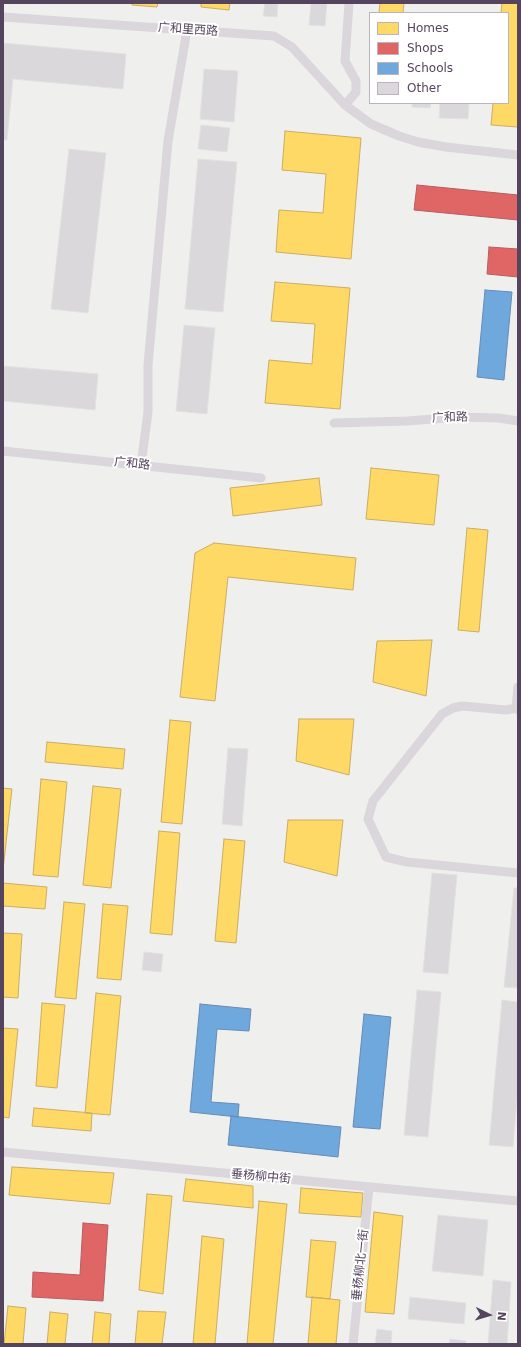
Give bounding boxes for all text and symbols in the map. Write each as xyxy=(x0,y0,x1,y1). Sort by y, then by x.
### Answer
legend xyxy=(369,12,509,104)
street label: 广和里西路 xyxy=(158,21,218,39)
text: Homes xyxy=(407,21,449,35)
text: Shops xyxy=(407,41,443,55)
text: Schools xyxy=(407,61,453,75)
text: Other xyxy=(407,81,441,95)
street label: 广和路 xyxy=(432,410,468,426)
street label: 广和路 xyxy=(113,455,151,473)
street label: 垂杨柳中街 xyxy=(230,1167,292,1187)
street label: 垂杨柳北一街 xyxy=(350,1228,372,1302)
north arrow xyxy=(469,1295,509,1335)
text: N xyxy=(495,1311,508,1321)

